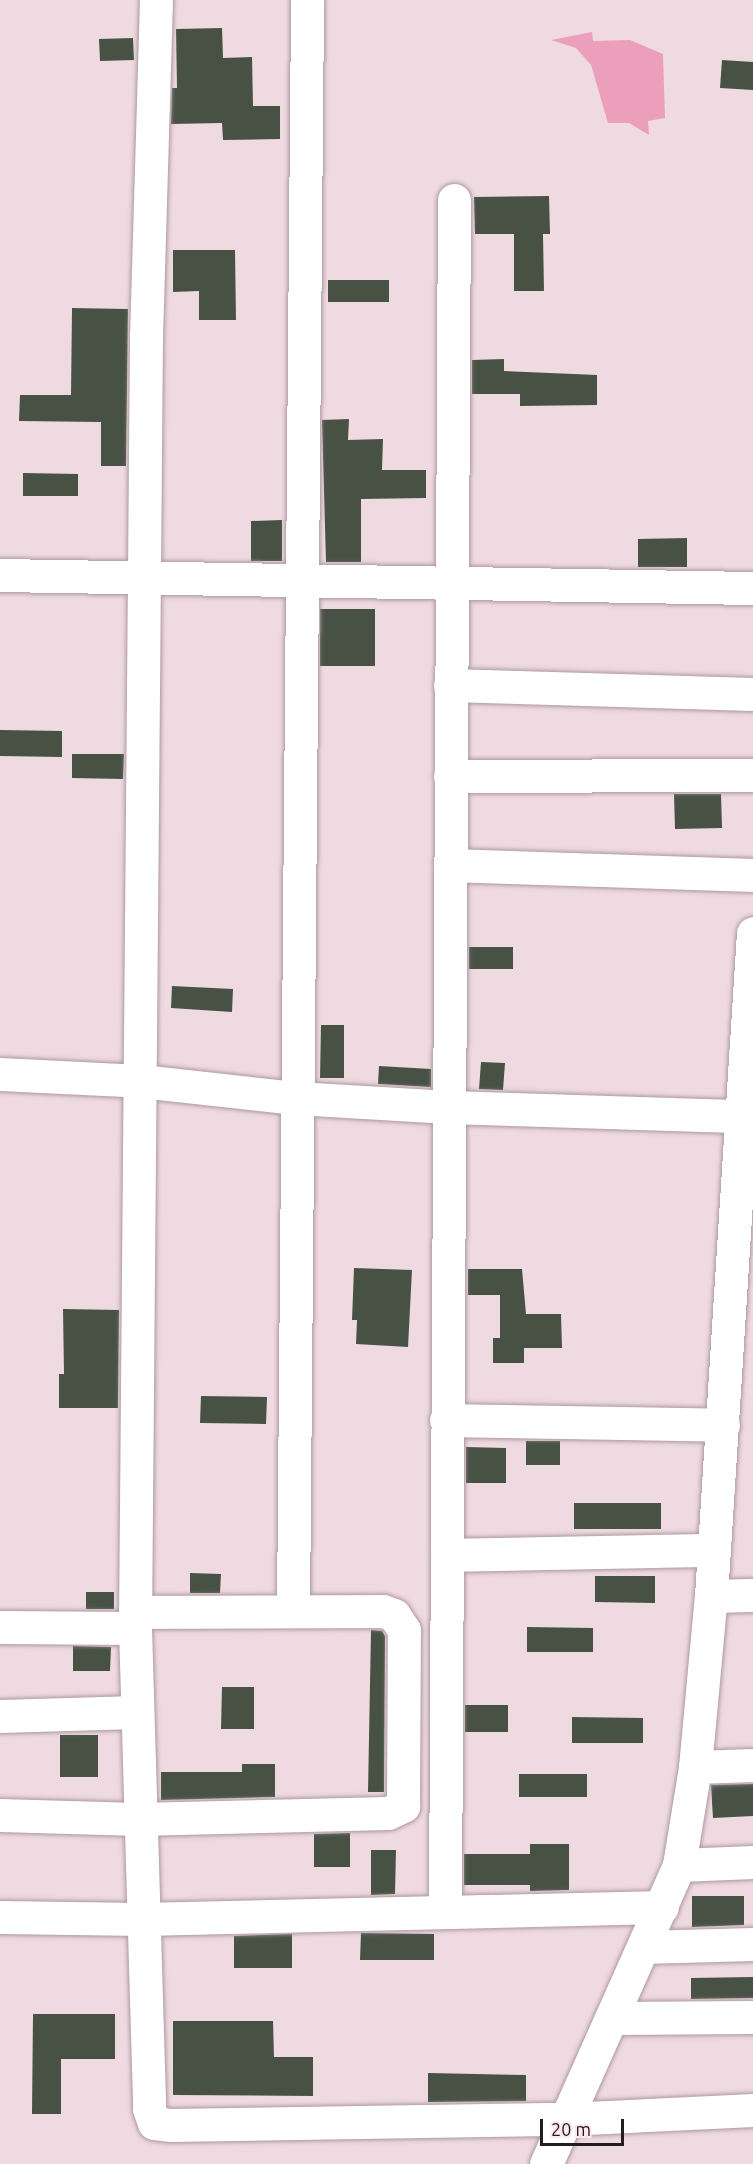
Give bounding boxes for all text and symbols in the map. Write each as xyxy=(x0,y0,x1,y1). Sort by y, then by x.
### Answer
scale bar xyxy=(543,2107,627,2145)
text: 20 m xyxy=(551,2119,591,2139)

